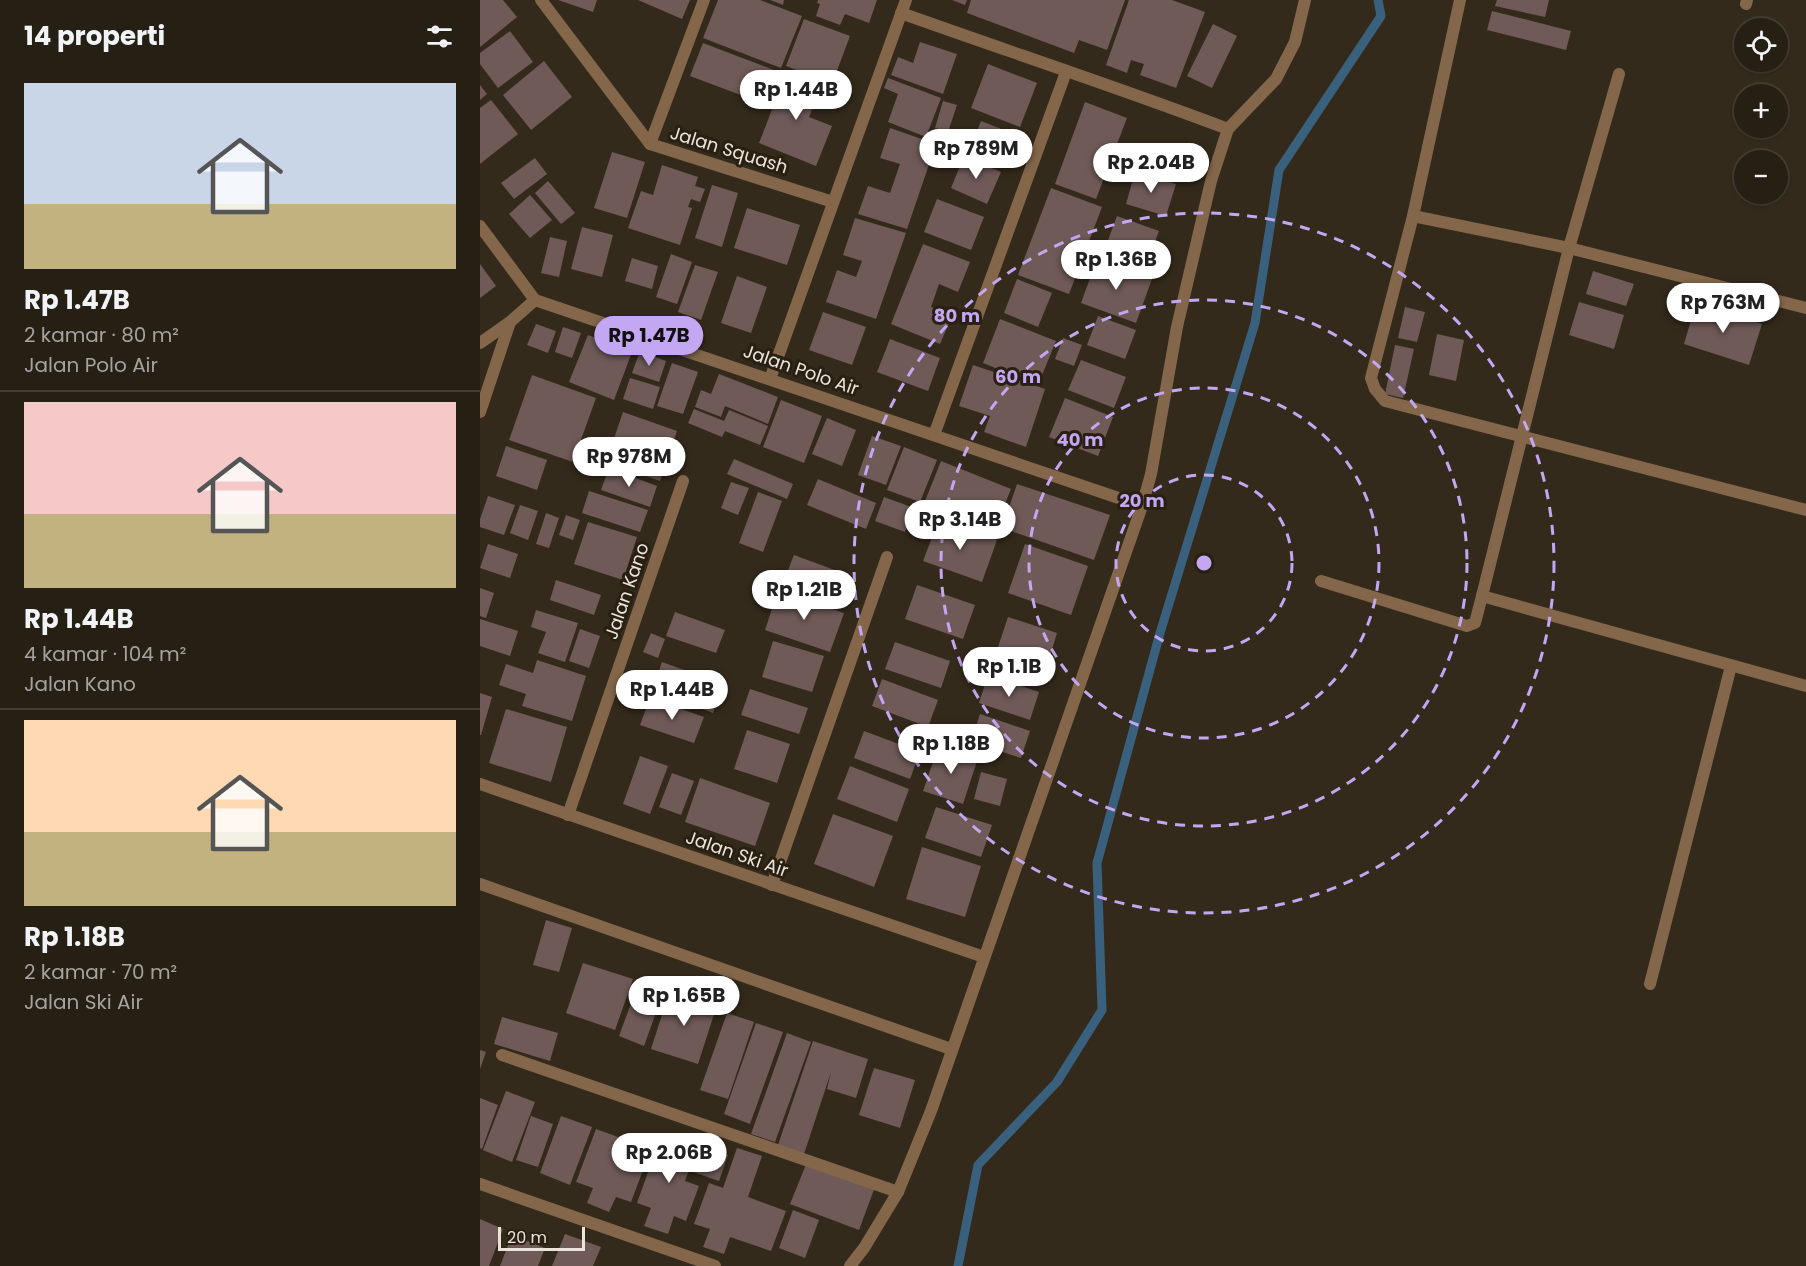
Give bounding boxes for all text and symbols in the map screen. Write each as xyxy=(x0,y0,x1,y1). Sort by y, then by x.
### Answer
text: 14 properti xyxy=(24,18,165,54)
map controls xyxy=(1734,18,1788,204)
button: locate xyxy=(1734,18,1788,72)
icon: filters xyxy=(423,20,456,53)
pin: Rp 1.44B xyxy=(734,70,858,121)
text: Rp 1.44B xyxy=(754,75,838,103)
button: + xyxy=(1734,84,1788,138)
street label: Jalan Squash xyxy=(667,120,791,179)
icon: home xyxy=(186,122,294,230)
pin: Rp 789M xyxy=(921,129,1031,180)
text: Rp 789M xyxy=(933,134,1019,162)
pin: Rp 2.04B xyxy=(1089,143,1213,194)
text: Rp 2.04B xyxy=(1107,148,1195,176)
button: − xyxy=(1734,150,1788,204)
pin: Rp 1.36B xyxy=(1054,240,1178,291)
text: Rp 1.36B xyxy=(1075,245,1157,273)
text: Rp 1.47B xyxy=(24,282,130,318)
pin: Rp 763M xyxy=(1668,283,1778,334)
text: Rp 763M xyxy=(1681,288,1765,316)
text: 80 m xyxy=(934,303,980,328)
pin: Rp 1.47B xyxy=(587,316,711,367)
text: 2 kamar · 80 m² xyxy=(24,321,179,349)
text: Rp 1.47B xyxy=(608,321,690,349)
street label: Jalan Polo Air xyxy=(740,338,863,401)
text: Jalan Polo Air xyxy=(24,351,158,379)
text: 60 m xyxy=(995,364,1041,389)
text: 40 m xyxy=(1057,427,1103,452)
pin: Rp 978M xyxy=(574,437,684,488)
icon: home xyxy=(186,441,294,549)
text: Rp 978M xyxy=(586,442,672,470)
text: 20 m xyxy=(1120,488,1164,513)
pin: Rp 3.14B xyxy=(898,500,1022,551)
text: Rp 3.14B xyxy=(919,505,1001,533)
street label: Jalan Kano xyxy=(598,539,655,642)
centre of rings xyxy=(1194,553,1214,573)
pin: Rp 1.21B xyxy=(742,570,866,621)
text: Rp 1.21B xyxy=(766,575,842,603)
text: Rp 1.44B xyxy=(24,601,134,637)
text: 4 kamar · 104 m² xyxy=(24,640,186,668)
pin: Rp 1.1B xyxy=(954,647,1064,698)
text: Rp 1.1B xyxy=(977,652,1041,680)
text: Jalan Kano xyxy=(24,670,136,698)
pin: Rp 1.44B xyxy=(610,670,734,721)
text: Rp 1.44B xyxy=(630,675,714,703)
pin: Rp 1.18B xyxy=(889,724,1013,775)
text: Rp 1.18B xyxy=(912,729,990,757)
icon: home xyxy=(186,759,294,867)
street label: Jalan Ski Air xyxy=(683,824,792,883)
text: Rp 1.18B xyxy=(24,919,125,955)
text: 2 kamar · 70 m² xyxy=(24,958,177,986)
pin: Rp 1.65B xyxy=(622,976,746,1027)
text: Rp 1.65B xyxy=(643,981,725,1009)
text: Jalan Ski Air xyxy=(24,988,143,1016)
pin: Rp 2.06B xyxy=(607,1133,731,1184)
text: Rp 2.06B xyxy=(626,1138,712,1166)
scale bar xyxy=(498,1224,585,1252)
text: 20 m xyxy=(507,1226,547,1249)

